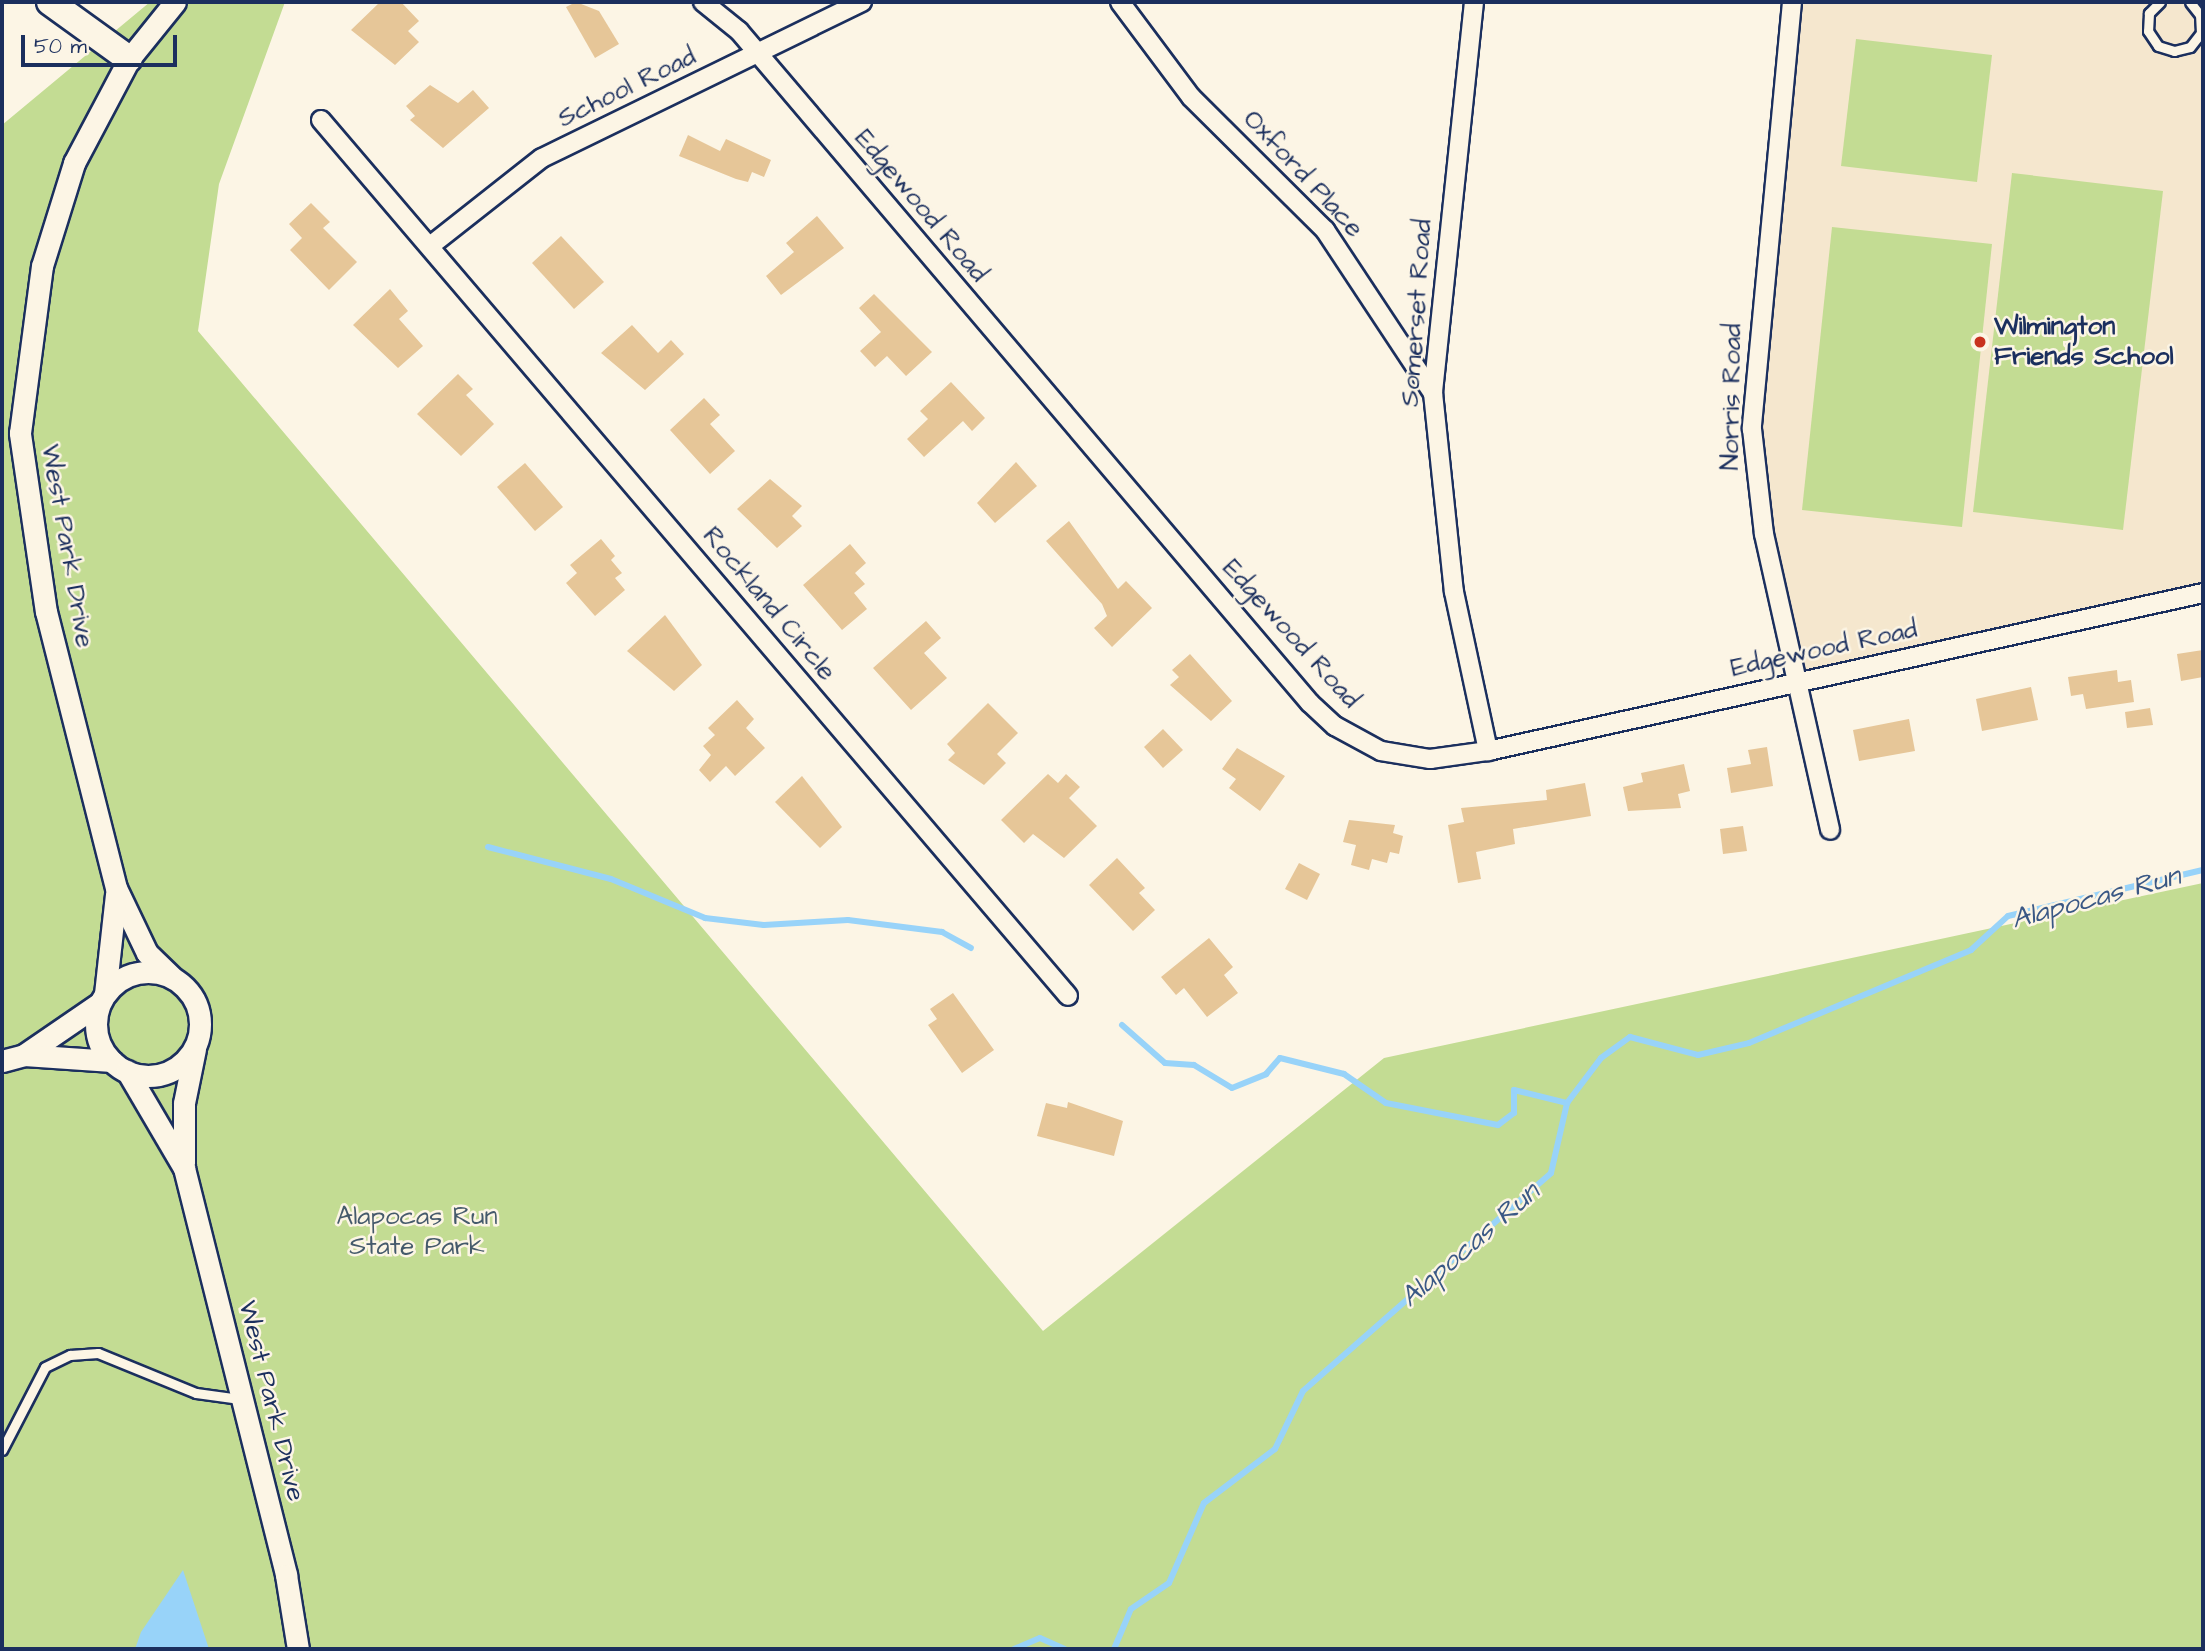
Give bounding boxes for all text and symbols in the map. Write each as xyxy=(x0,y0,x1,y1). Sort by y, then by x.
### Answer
scale bar xyxy=(24,21,180,65)
text: 50 m xyxy=(34,32,87,61)
street label: School Road xyxy=(553,41,701,135)
street label: Oxford Place xyxy=(1236,104,1370,244)
street label: Edgewood Road xyxy=(848,123,994,289)
street label: Somerset Road xyxy=(1395,218,1439,408)
place label: Wilmington Friends School xyxy=(1994,311,2174,372)
street label: Norris Road xyxy=(1715,323,1749,471)
marker: Wilmington Friends School xyxy=(1972,334,1988,350)
street label: West Park Drive xyxy=(34,442,100,650)
street label: Rockland Circle xyxy=(696,521,842,687)
street label: Edgewood Road xyxy=(1216,553,1366,715)
street label: Edgewood Road xyxy=(1728,614,1920,684)
water label: Alapocas Run xyxy=(2008,859,2184,937)
water label: Alapocas Run xyxy=(1394,1175,1546,1315)
park label: Alapocas Run State Park xyxy=(337,1201,497,1262)
street label: West Park Drive xyxy=(231,1297,311,1505)

